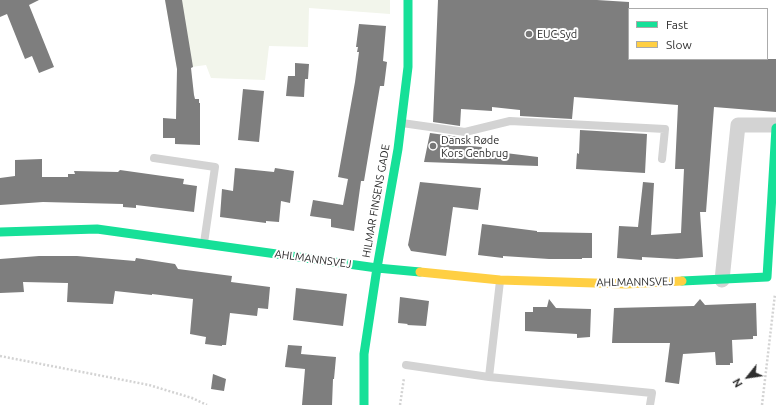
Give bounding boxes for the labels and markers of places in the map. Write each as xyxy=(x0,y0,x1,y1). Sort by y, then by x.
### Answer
place label: EUC Syd xyxy=(537,27,577,41)
marker: EUC Syd xyxy=(524,29,534,39)
place label: Dansk Røde Kors Genbrug xyxy=(441,133,508,159)
marker: Dansk Røde Kors Genbrug xyxy=(428,141,438,151)

